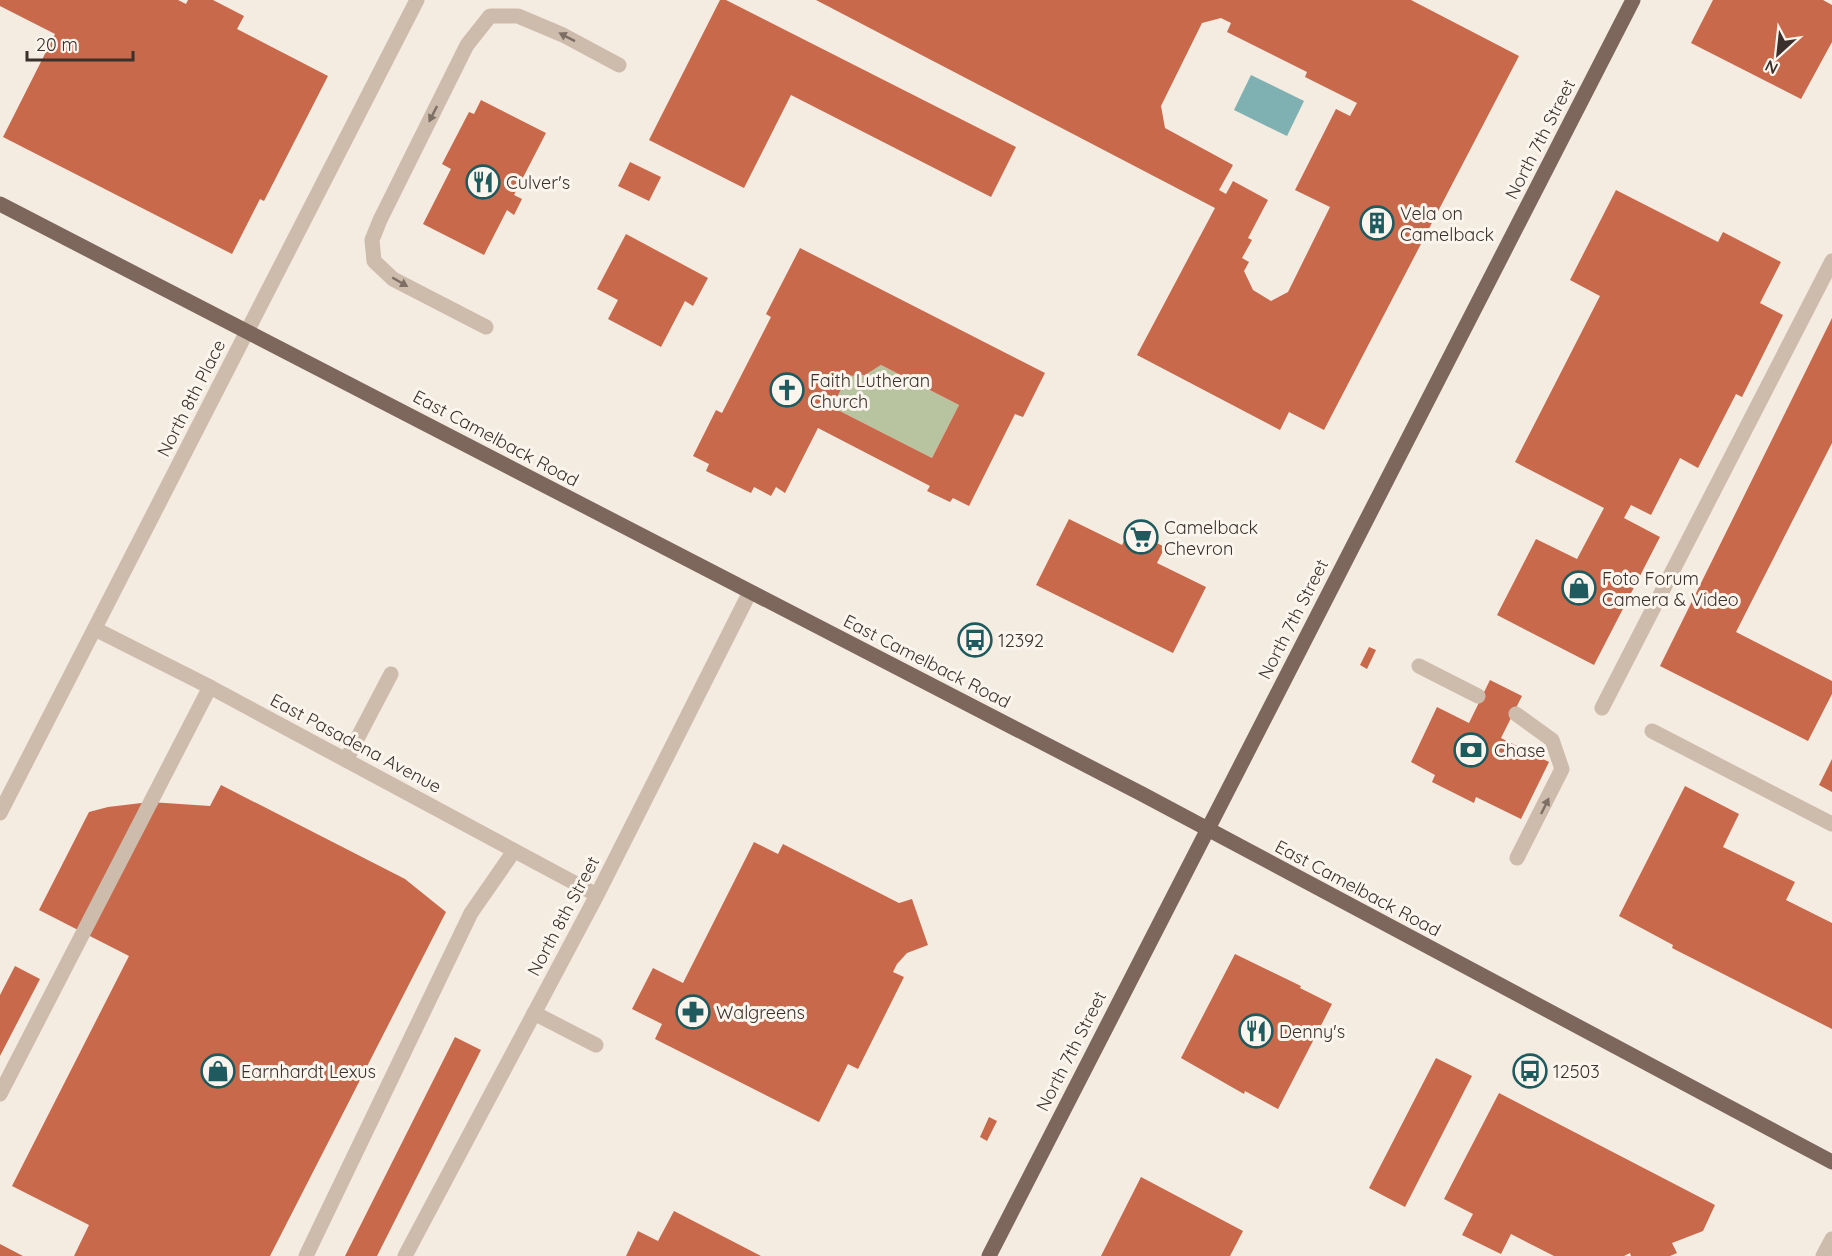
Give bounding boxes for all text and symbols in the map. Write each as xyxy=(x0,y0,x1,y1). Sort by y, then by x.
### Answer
scale bar xyxy=(27,24,134,62)
north arrow xyxy=(1748,24,1808,84)
text: 20 m xyxy=(36,33,78,56)
one-way arrow xyxy=(559,33,576,42)
text: N xyxy=(1761,56,1781,79)
street label: North 7th Street xyxy=(1500,75,1580,203)
one-way arrow xyxy=(428,105,438,122)
restaurant icon: Culver's xyxy=(465,164,501,200)
place label: Culver's xyxy=(506,171,570,194)
place label: Vela on Camelback xyxy=(1400,202,1494,246)
building icon: Vela on Camelback xyxy=(1359,205,1395,241)
one-way arrow xyxy=(392,277,409,287)
street label: North 8th Place xyxy=(152,336,230,460)
place label: Faith Lutheran Church xyxy=(810,369,930,413)
church icon: Faith Lutheran Church xyxy=(769,372,805,408)
street label: East Camelback Road xyxy=(409,385,583,491)
place label: Camelback Chevron xyxy=(1164,516,1258,560)
supermarket icon: Camelback Chevron xyxy=(1123,519,1159,555)
street label: North 7th Street xyxy=(1253,555,1333,683)
place label: Foto Forum Camera & Video xyxy=(1602,567,1739,611)
shop icon: Foto Forum Camera & Video xyxy=(1561,570,1597,606)
street label: East Camelback Road xyxy=(840,609,1014,713)
bus stop icon: 12392 xyxy=(957,622,993,658)
place label: 12392 xyxy=(998,629,1044,652)
street label: East Pasadena Avenue xyxy=(267,688,445,798)
bank icon: Chase xyxy=(1453,732,1489,768)
place label: Chase xyxy=(1494,739,1546,762)
one-way arrow xyxy=(1540,798,1549,815)
street label: East Camelback Road xyxy=(1271,835,1445,941)
street label: North 8th Street xyxy=(522,852,604,980)
street label: North 7th Street xyxy=(1031,987,1111,1115)
pharmacy icon: Walgreens xyxy=(675,994,711,1030)
place label: Walgreens xyxy=(716,1001,805,1024)
restaurant icon: Denny's xyxy=(1238,1013,1274,1049)
place label: Denny's xyxy=(1279,1020,1345,1043)
shop icon: Earnhardt Lexus xyxy=(200,1053,236,1089)
bus stop icon: 12503 xyxy=(1512,1053,1548,1089)
place label: Earnhardt Lexus xyxy=(241,1060,376,1083)
place label: 12503 xyxy=(1553,1060,1600,1083)

